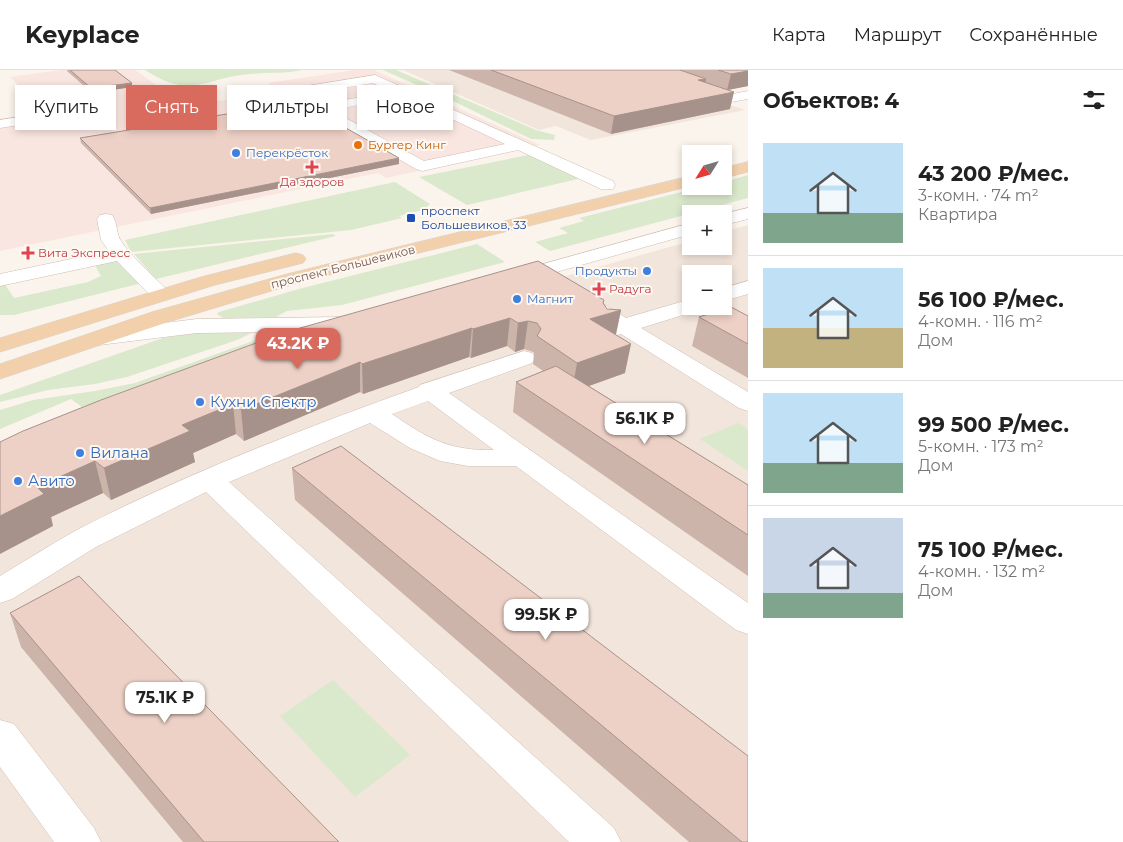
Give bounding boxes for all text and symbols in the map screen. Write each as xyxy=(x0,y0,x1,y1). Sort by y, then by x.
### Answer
text: Keyplace xyxy=(25,20,140,49)
text: Карта xyxy=(772,24,826,46)
text: Маршрут xyxy=(854,24,941,46)
text: Сохранённые xyxy=(969,24,1098,46)
chip: Купить xyxy=(15,85,116,130)
chip: Снять xyxy=(126,85,217,130)
chip: Фильтры xyxy=(227,85,347,130)
chip: Новое xyxy=(357,85,453,130)
icon: filters xyxy=(1080,86,1108,114)
text: Объектов: 4 xyxy=(763,88,899,113)
place label: Бургер Кинг xyxy=(368,137,446,152)
marker: Бургер Кинг xyxy=(352,139,364,151)
place label: Перекрёсток xyxy=(246,145,328,160)
north arrow xyxy=(682,145,732,195)
map controls xyxy=(682,145,732,315)
marker: Перекрёсток xyxy=(230,147,242,159)
marker: Да здоров xyxy=(306,161,318,173)
text: 43 200 ₽/мес. xyxy=(918,161,1069,186)
icon: home xyxy=(803,163,863,223)
place label: Да здоров xyxy=(280,174,344,189)
text: 3-комн. · 74 m² xyxy=(918,186,1039,205)
place label: проспект Большевиков, 33 xyxy=(421,203,527,232)
button: + xyxy=(682,205,732,255)
text: Квартира xyxy=(918,205,998,224)
marker: проспект Большевиков, 33 xyxy=(405,212,417,224)
street label: проспект Большевиков xyxy=(269,241,417,292)
place label: Вита Экспресс xyxy=(38,245,130,260)
marker: Вита Экспресс xyxy=(22,247,34,259)
place label: Продукты xyxy=(575,263,637,278)
marker: Продукты xyxy=(641,265,653,277)
button: − xyxy=(682,265,732,315)
place label: Радуга xyxy=(609,281,652,296)
marker: Радуга xyxy=(593,283,605,295)
text: 56 100 ₽/мес. xyxy=(918,287,1064,312)
icon: home xyxy=(803,288,863,348)
place label: Магнит xyxy=(527,291,574,306)
marker: Магнит xyxy=(511,293,523,305)
text: 4-комн. · 116 m² xyxy=(918,312,1043,331)
pin: 43.2K ₽ xyxy=(252,328,344,370)
text: Дом xyxy=(918,331,953,350)
text: 43.2K ₽ xyxy=(267,334,329,353)
place label: Кухни Спектр xyxy=(210,392,317,411)
marker: Кухни Спектр xyxy=(194,396,206,408)
pin: 56.1K ₽ xyxy=(599,402,691,445)
text: 56.1K ₽ xyxy=(616,409,674,428)
text: 99 500 ₽/мес. xyxy=(918,412,1069,437)
icon: home xyxy=(803,413,863,473)
text: 5-комн. · 173 m² xyxy=(918,437,1044,456)
place label: Вилана xyxy=(90,443,149,462)
marker: Вилана xyxy=(74,447,86,459)
text: Дом xyxy=(918,456,953,475)
place label: Авито xyxy=(28,471,75,490)
marker: Авито xyxy=(12,475,24,487)
text: 75 100 ₽/мес. xyxy=(918,537,1063,562)
icon: home xyxy=(803,538,863,598)
text: 4-комн. · 132 m² xyxy=(918,562,1045,581)
text: Дом xyxy=(918,581,953,600)
pin: 99.5K ₽ xyxy=(500,598,592,641)
text: 99.5K ₽ xyxy=(515,605,577,624)
pin: 75.1K ₽ xyxy=(119,682,211,724)
text: 75.1K ₽ xyxy=(136,688,194,707)

